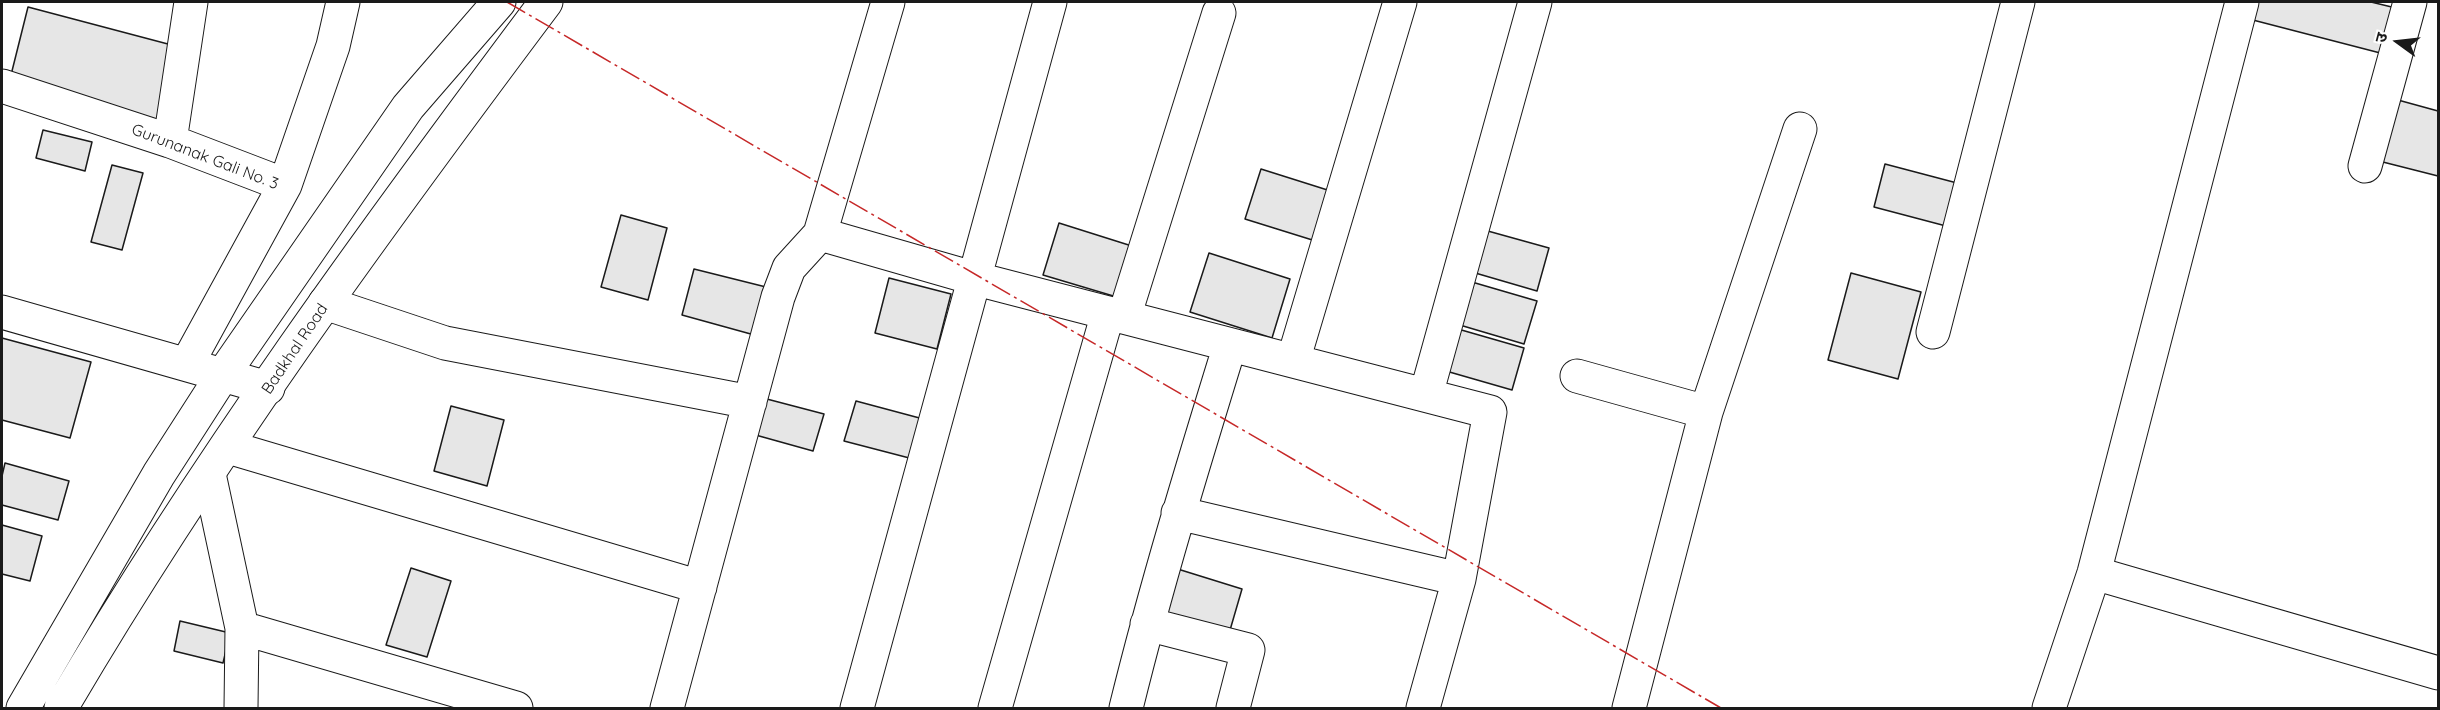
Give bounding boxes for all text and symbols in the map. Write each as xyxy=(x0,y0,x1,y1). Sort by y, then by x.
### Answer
north arrow xyxy=(2368,12,2428,72)
text: उ xyxy=(2370,30,2391,44)
street label: Gurunanak Gali No. 3 xyxy=(129,120,281,194)
street label: Badkhal Road xyxy=(258,300,332,398)

